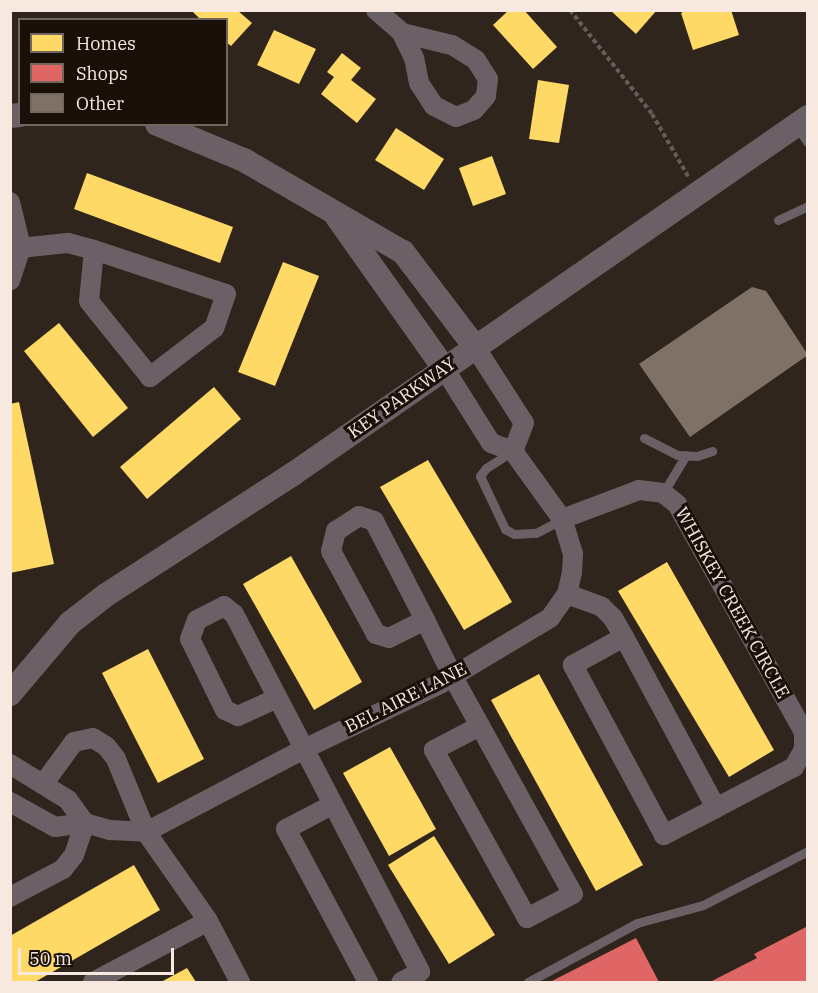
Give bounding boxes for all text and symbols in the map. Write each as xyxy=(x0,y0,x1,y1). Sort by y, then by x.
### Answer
legend xyxy=(18,18,228,126)
text: Homes xyxy=(76,32,136,55)
text: Shops xyxy=(76,62,128,85)
text: Other xyxy=(76,92,124,115)
street label: KEY PARKWAY xyxy=(344,353,460,443)
street label: WHISKEY CREEK CIRCLE xyxy=(670,504,794,702)
street label: BEL AIRE LANE xyxy=(342,658,470,738)
scale bar xyxy=(21,936,177,974)
text: 50 m xyxy=(29,947,72,970)

